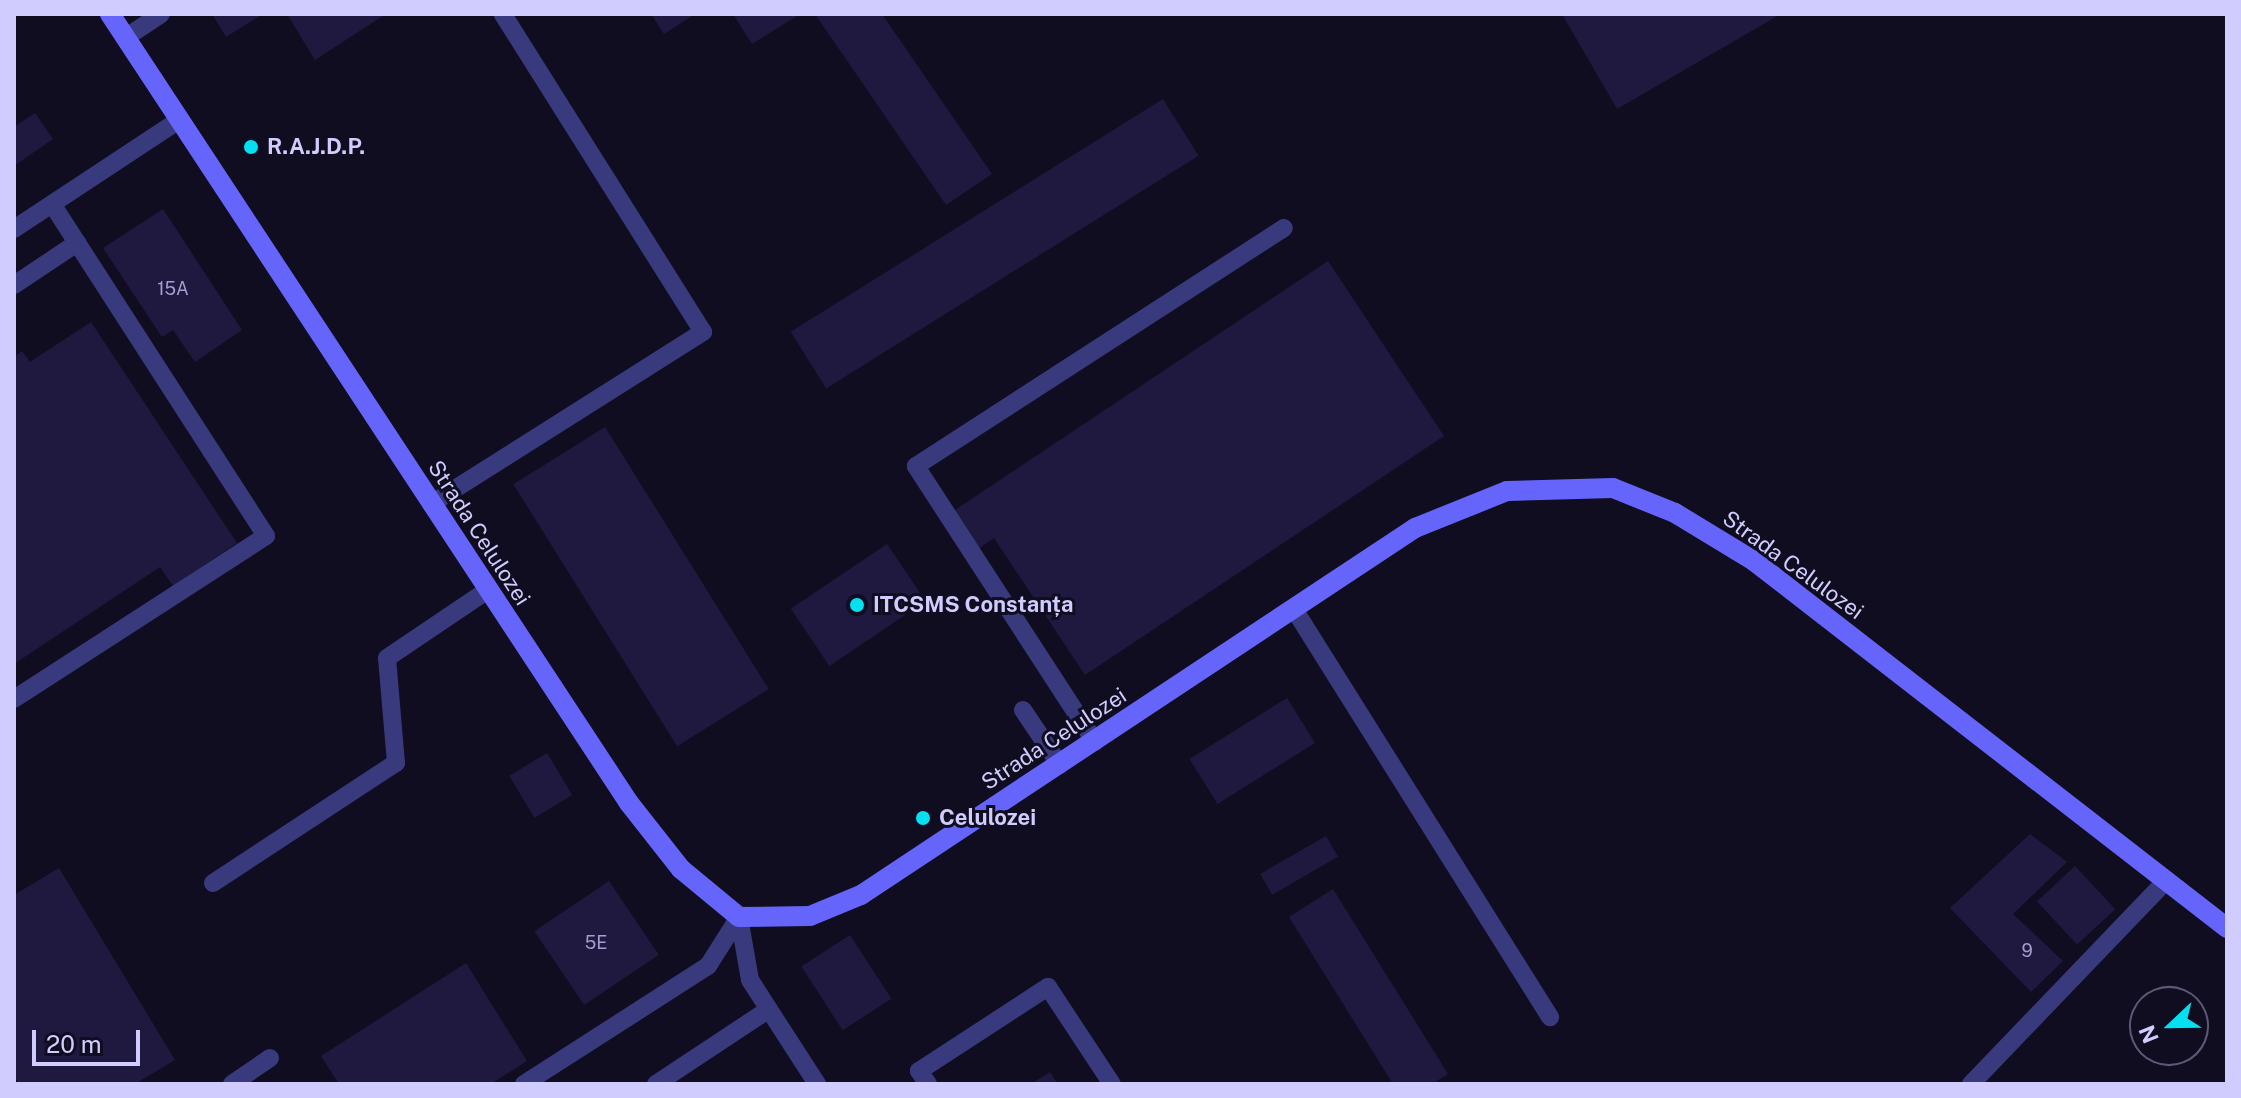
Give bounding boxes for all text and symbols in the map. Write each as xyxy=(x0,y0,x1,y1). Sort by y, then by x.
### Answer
place label: R.A.J.D.P. xyxy=(267,134,365,160)
marker: R.A.J.D.P. xyxy=(242,138,260,156)
house number: 15A xyxy=(157,278,189,300)
street label: Strada Celulozei xyxy=(422,456,536,610)
street label: Strada Celulozei xyxy=(1718,505,1868,625)
place label: ITCSMS Constanța xyxy=(873,592,1073,618)
marker: ITCSMS Constanța xyxy=(848,596,866,614)
street label: Strada Celulozei xyxy=(977,682,1131,796)
place label: Celulozei xyxy=(939,805,1036,831)
marker: Celulozei xyxy=(914,809,932,827)
house number: 5E xyxy=(585,932,607,954)
house number: 9 xyxy=(2021,940,2033,962)
north arrow xyxy=(2129,986,2209,1066)
scale bar xyxy=(36,1014,144,1064)
text: N xyxy=(2133,1021,2164,1047)
text: 20 m xyxy=(46,1030,102,1058)

